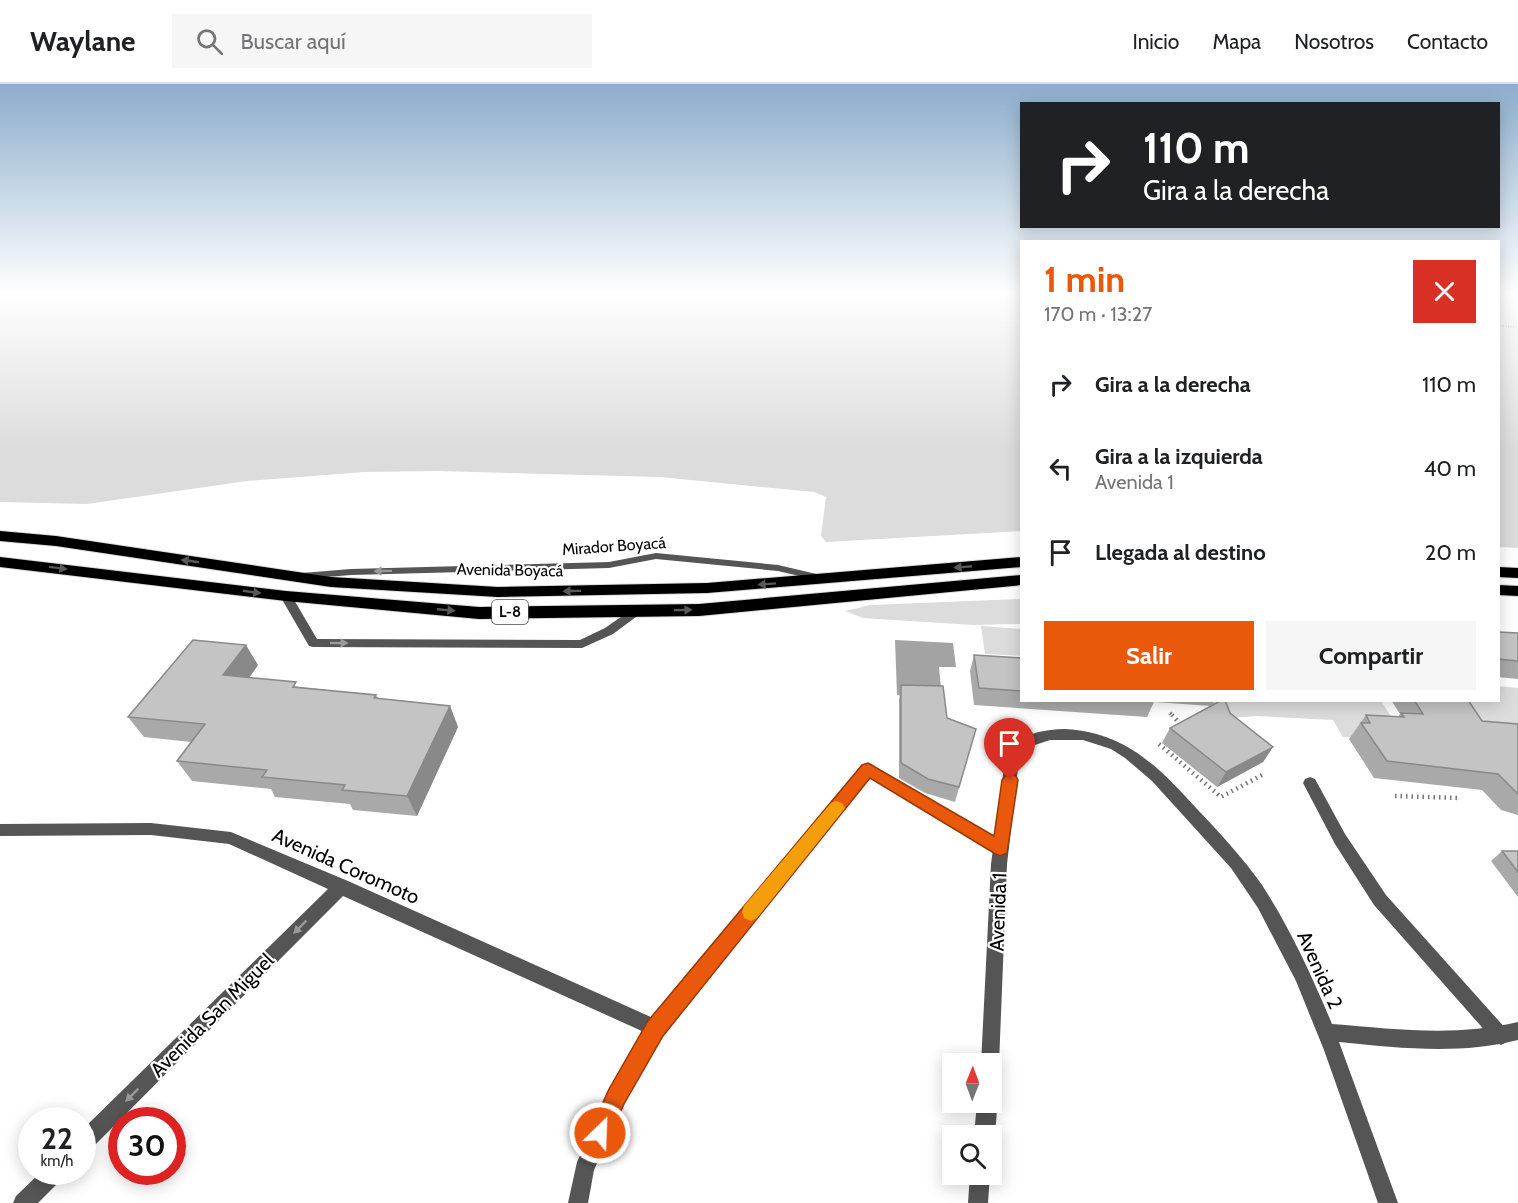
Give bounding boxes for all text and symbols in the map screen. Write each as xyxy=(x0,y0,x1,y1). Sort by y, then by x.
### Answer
search box xyxy=(172,14,592,68)
text: Waylane xyxy=(30,24,136,58)
icon: search xyxy=(193,25,226,58)
text: Buscar aquí xyxy=(241,28,346,55)
text: Inicio xyxy=(1132,29,1179,54)
text: Mapa xyxy=(1212,29,1261,54)
text: Nosotros xyxy=(1294,29,1374,54)
text: Contacto xyxy=(1407,29,1488,54)
text: 110 m xyxy=(1143,122,1250,174)
icon: right xyxy=(1044,126,1122,204)
text: Gira a la derecha xyxy=(1143,174,1329,207)
text: 1 min xyxy=(1044,257,1125,301)
button: close xyxy=(1413,260,1476,323)
text: 170 m · 13:27 xyxy=(1044,302,1152,326)
icon: right xyxy=(1044,368,1077,401)
text: Gira a la derecha xyxy=(1095,371,1251,398)
text: 110 m xyxy=(1422,371,1476,398)
text: Gira a la izquierda xyxy=(1095,443,1263,470)
icon: left xyxy=(1044,452,1077,485)
text: 40 m xyxy=(1424,455,1476,482)
text: Avenida 1 xyxy=(1095,470,1174,494)
street label: Mirador Boyacá xyxy=(561,533,667,559)
icon: arrive xyxy=(1044,536,1077,569)
text: Llegada al destino xyxy=(1095,539,1266,566)
text: 20 m xyxy=(1425,539,1476,566)
one-way arrow xyxy=(181,557,200,566)
street label: Avenida Boyacá xyxy=(457,560,564,580)
one-way arrow xyxy=(954,562,973,572)
one-way arrow xyxy=(49,563,68,572)
one-way arrow xyxy=(373,567,392,576)
one-way arrow xyxy=(758,579,777,589)
one-way arrow xyxy=(563,586,582,595)
one-way arrow xyxy=(242,587,261,596)
road number: L-8 xyxy=(492,600,528,624)
one-way arrow xyxy=(436,605,455,615)
one-way arrow xyxy=(673,605,692,615)
button: Salir xyxy=(1044,621,1254,690)
button: Compartir xyxy=(1266,621,1476,690)
one-way arrow xyxy=(329,638,348,648)
pin xyxy=(984,718,1035,780)
icon: arrive xyxy=(993,727,1026,760)
street label: Avenida Coromoto xyxy=(269,823,423,909)
street label: Avenida 1 xyxy=(985,872,1011,952)
one-way arrow xyxy=(294,920,308,934)
street label: Avenida 2 xyxy=(1292,927,1348,1013)
street label: Avenida San Miguel xyxy=(145,948,279,1082)
north arrow xyxy=(942,1053,1002,1113)
map controls xyxy=(942,1053,1002,1185)
one-way arrow xyxy=(126,1087,140,1101)
position arrow xyxy=(568,1101,632,1165)
speed limit sign: 30 xyxy=(108,1107,186,1185)
text: 22 xyxy=(41,1120,73,1157)
button: search xyxy=(942,1125,1002,1185)
text: km/h xyxy=(41,1152,73,1170)

